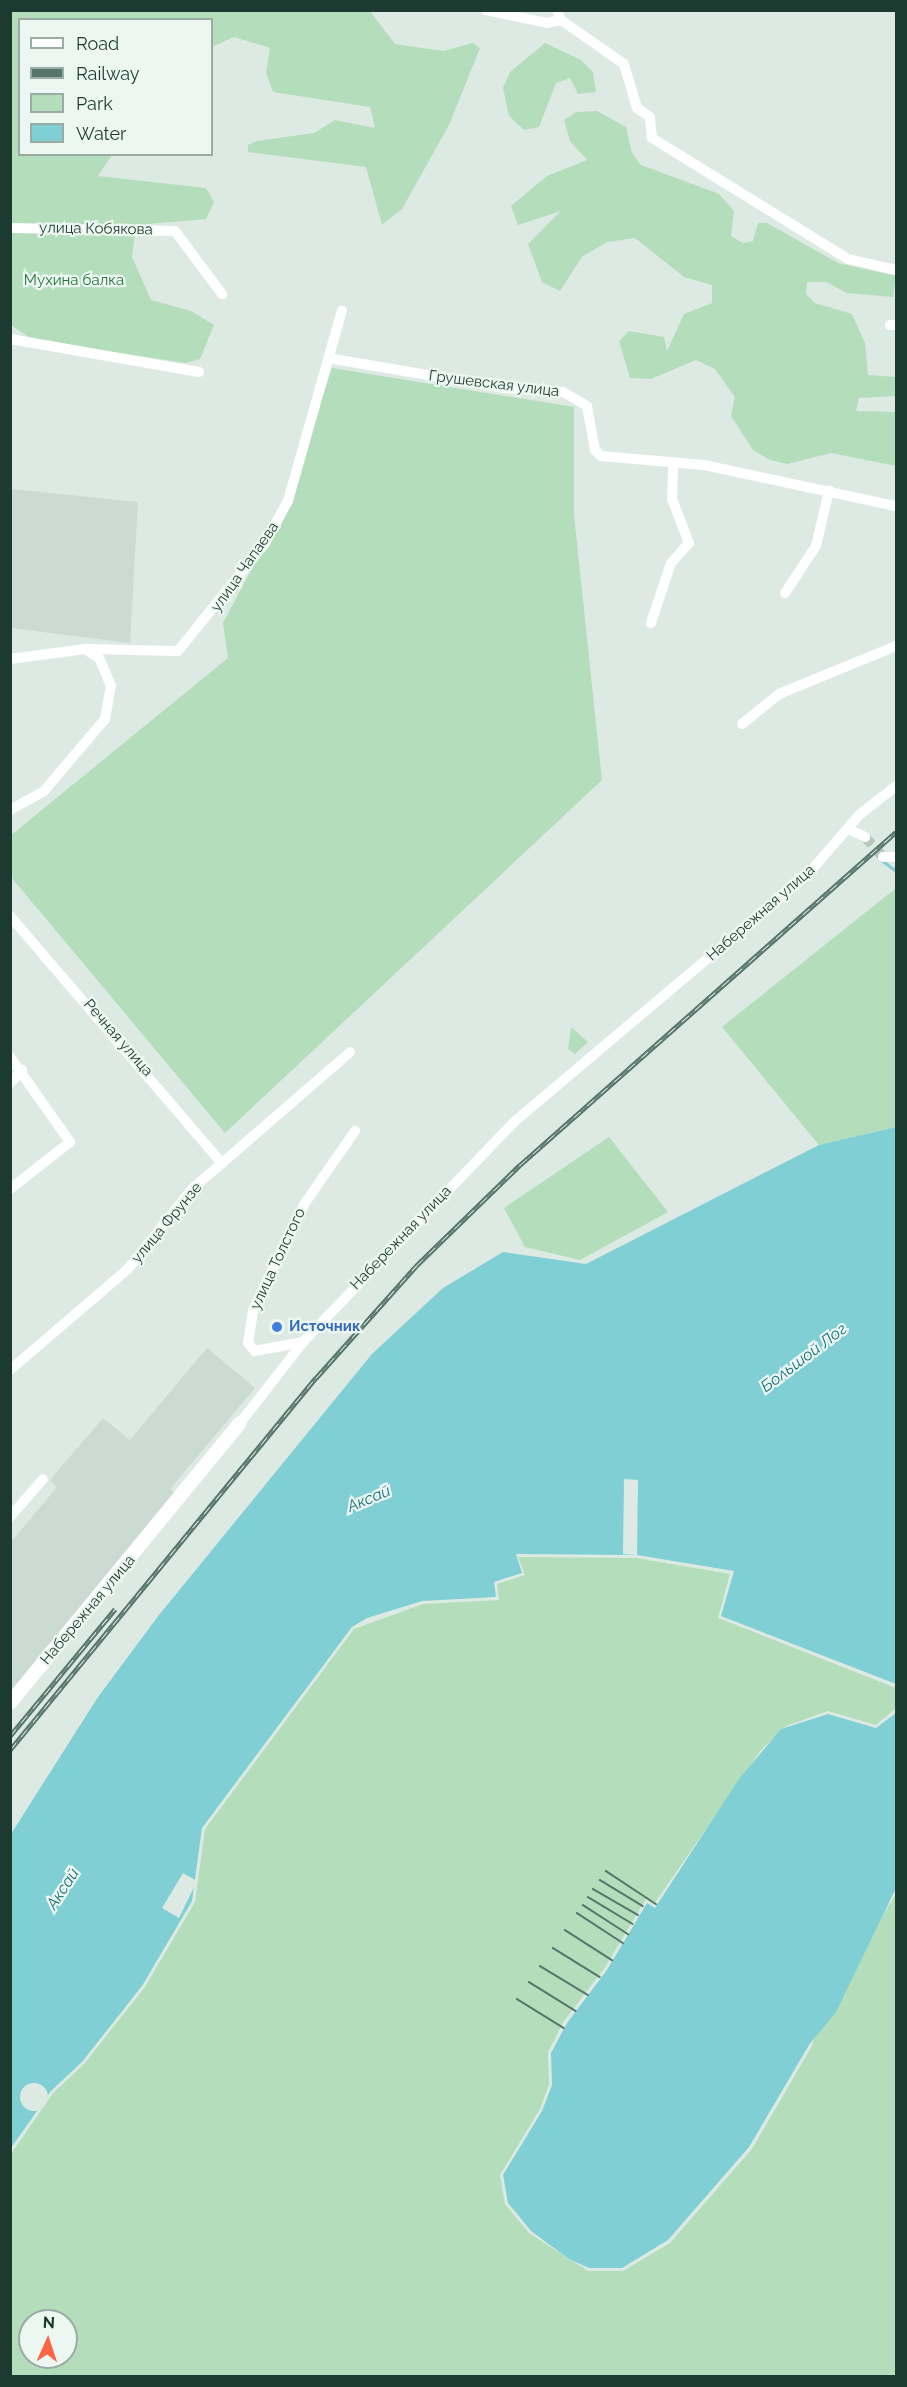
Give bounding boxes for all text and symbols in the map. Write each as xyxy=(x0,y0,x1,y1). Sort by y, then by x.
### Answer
legend xyxy=(18,18,213,156)
text: Road xyxy=(76,33,119,54)
text: Railway xyxy=(76,63,140,84)
text: Park xyxy=(76,93,113,114)
text: Water xyxy=(76,123,126,144)
street label: улица Кобякова xyxy=(39,219,153,239)
park label: Мухина балка xyxy=(24,272,124,290)
street label: Грушевская улица xyxy=(427,367,561,401)
street label: улица Чапаева xyxy=(207,519,283,615)
street label: Набережная улица xyxy=(703,861,819,965)
street label: Речная улица xyxy=(79,996,157,1080)
street label: улица Фрунзе xyxy=(128,1179,206,1267)
street label: Набережная улица xyxy=(347,1182,455,1294)
street label: улица Толстого xyxy=(246,1205,310,1313)
place label: Источник xyxy=(289,1318,361,1336)
water label: Большой Лог xyxy=(757,1319,851,1397)
marker: Источник xyxy=(270,1320,284,1334)
water label: Аксай xyxy=(344,1481,394,1517)
street label: Набережная улица xyxy=(37,1551,139,1669)
water label: Аксай xyxy=(43,1865,83,1913)
north arrow xyxy=(18,2309,78,2369)
text: N xyxy=(42,2313,55,2332)

